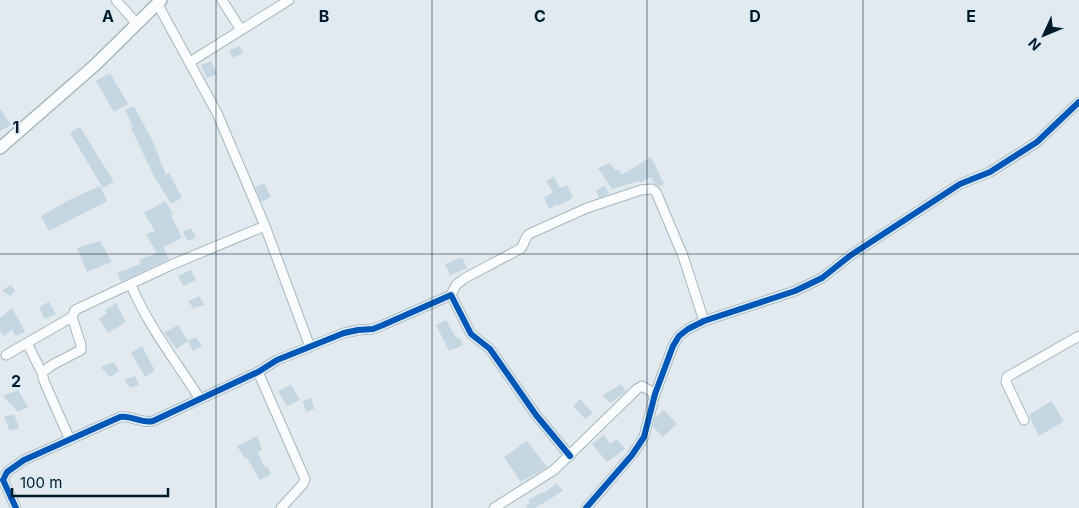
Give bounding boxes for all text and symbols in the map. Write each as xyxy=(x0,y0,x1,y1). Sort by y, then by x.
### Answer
text: A xyxy=(102,6,114,26)
text: B xyxy=(319,6,329,26)
text: C xyxy=(534,6,546,26)
text: D xyxy=(749,6,761,26)
text: E xyxy=(966,6,976,26)
north arrow xyxy=(1019,10,1069,60)
text: N xyxy=(1024,35,1044,54)
text: 1 xyxy=(13,117,19,137)
text: 2 xyxy=(11,371,21,391)
scale bar xyxy=(12,466,169,498)
text: 100 m xyxy=(20,473,62,492)

